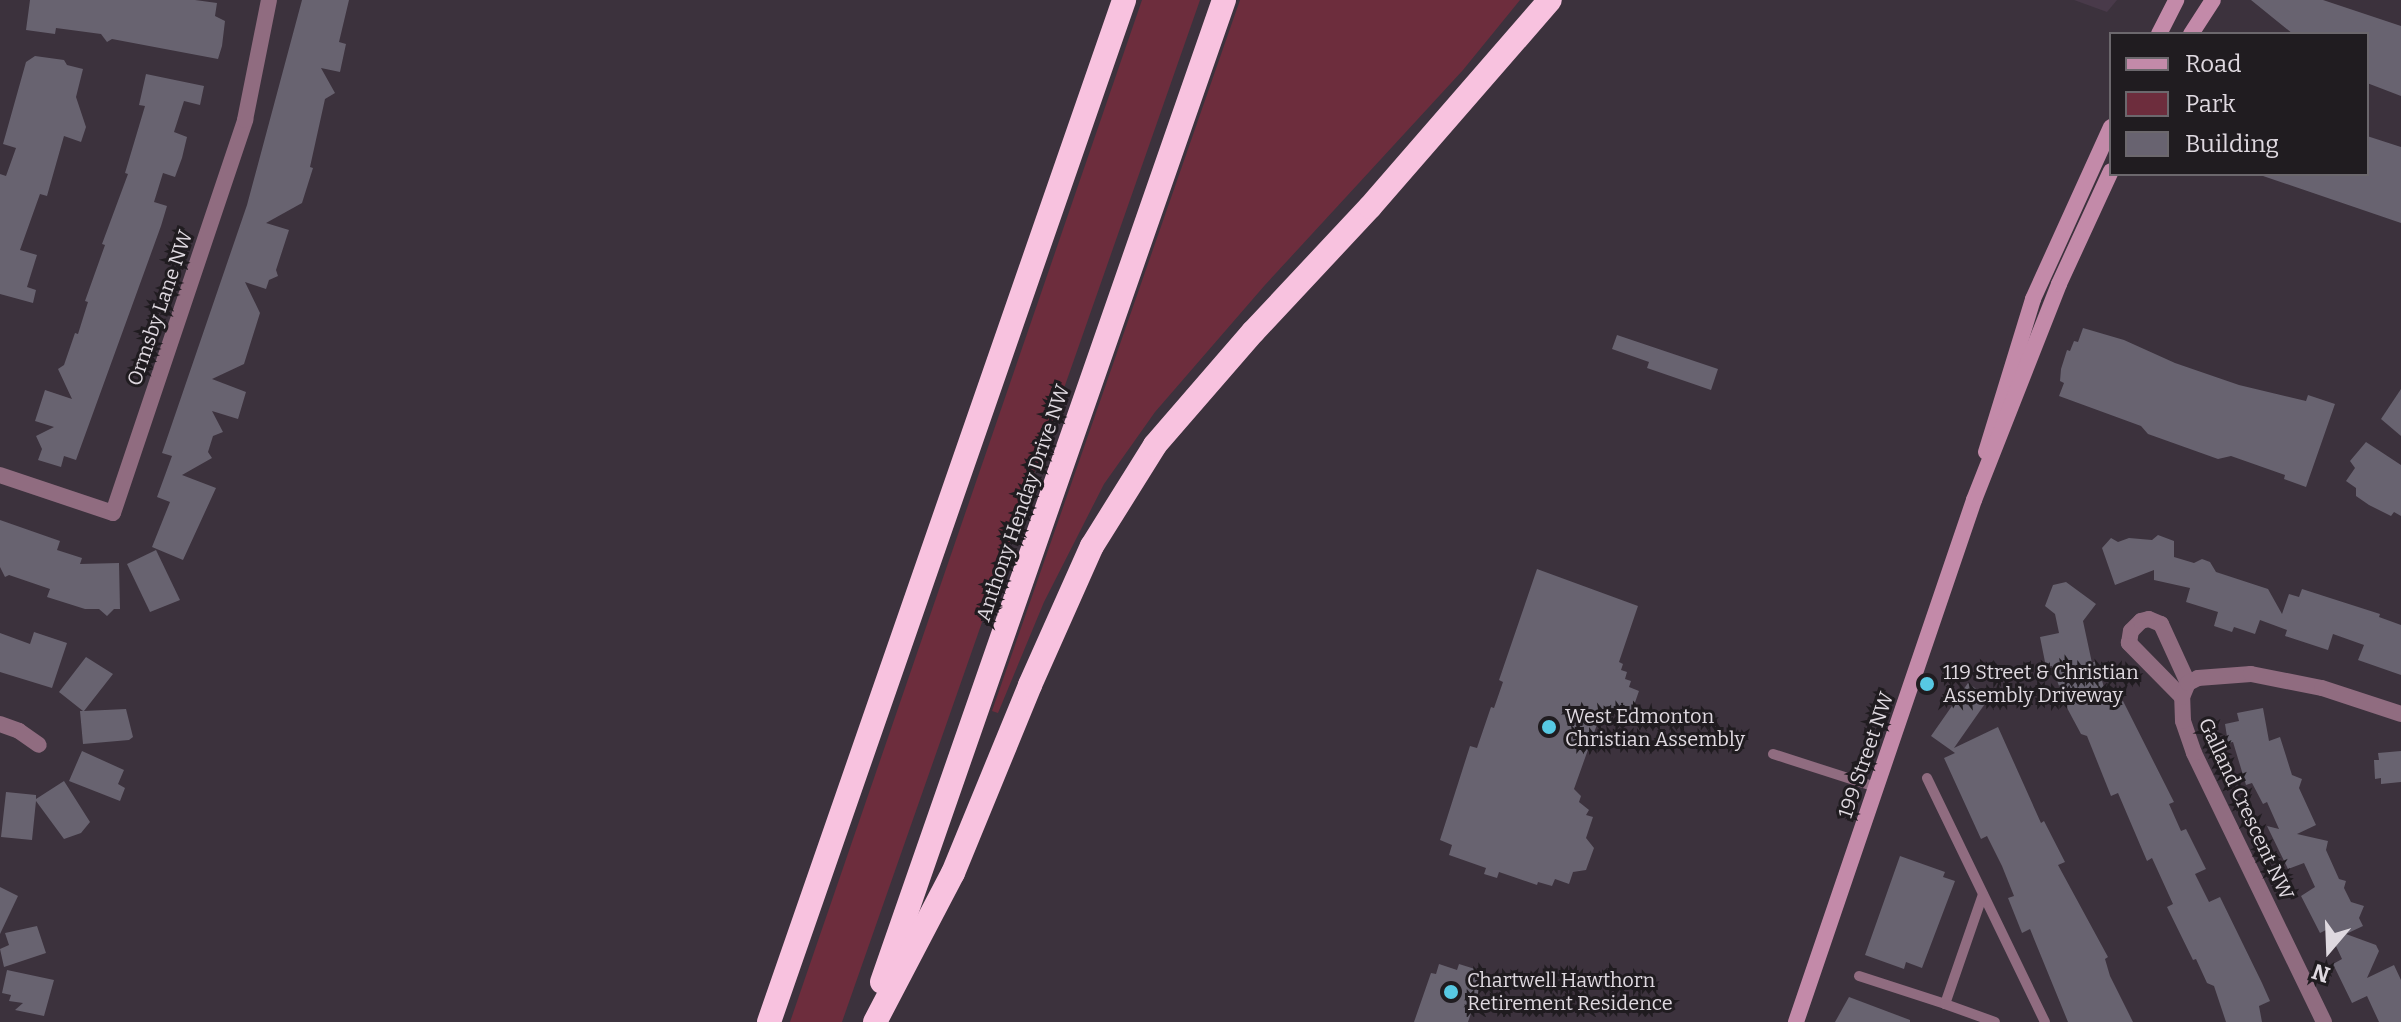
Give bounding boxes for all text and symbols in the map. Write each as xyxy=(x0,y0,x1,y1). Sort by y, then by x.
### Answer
legend xyxy=(2109,32,2369,176)
text: Road xyxy=(2185,50,2241,78)
text: Park xyxy=(2185,90,2236,118)
text: Building xyxy=(2185,130,2279,158)
street label: Ormsby Lane NW xyxy=(122,227,198,389)
street label: Anthony Henday Drive NW xyxy=(971,381,1075,625)
place label: 119 Street & Christian Assembly Driveway xyxy=(1943,660,2139,707)
marker: 119 Street & Christian Assembly Driveway xyxy=(1918,675,1936,693)
street label: 199 Street NW xyxy=(1833,689,1899,821)
place label: West Edmonton Christian Assembly xyxy=(1565,704,1745,751)
street label: Galland Crescent NW xyxy=(2193,714,2299,904)
marker: West Edmonton Christian Assembly xyxy=(1540,718,1558,736)
north arrow xyxy=(2289,910,2369,990)
text: N xyxy=(2309,958,2333,989)
place label: Chartwell Hawthorn Retirement Residence xyxy=(1467,968,1673,1015)
marker: Chartwell Hawthorn Retirement Residence xyxy=(1442,983,1460,1001)

